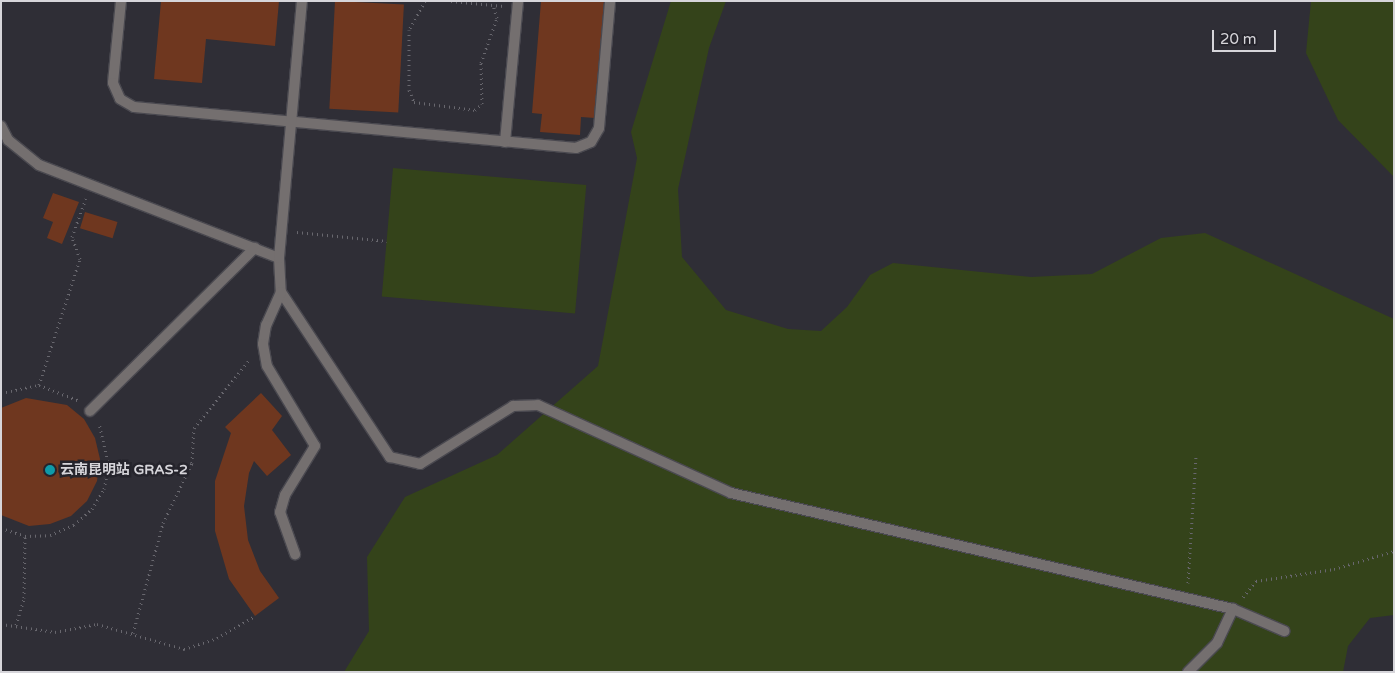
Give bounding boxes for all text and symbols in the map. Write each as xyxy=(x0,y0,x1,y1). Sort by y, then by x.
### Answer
scale bar xyxy=(1215,20,1279,52)
text: 20 m xyxy=(1220,30,1257,48)
place label: 云南昆明站 GRAS-2 xyxy=(60,462,188,478)
marker: 云南昆明站 GRAS-2 xyxy=(44,464,56,476)

